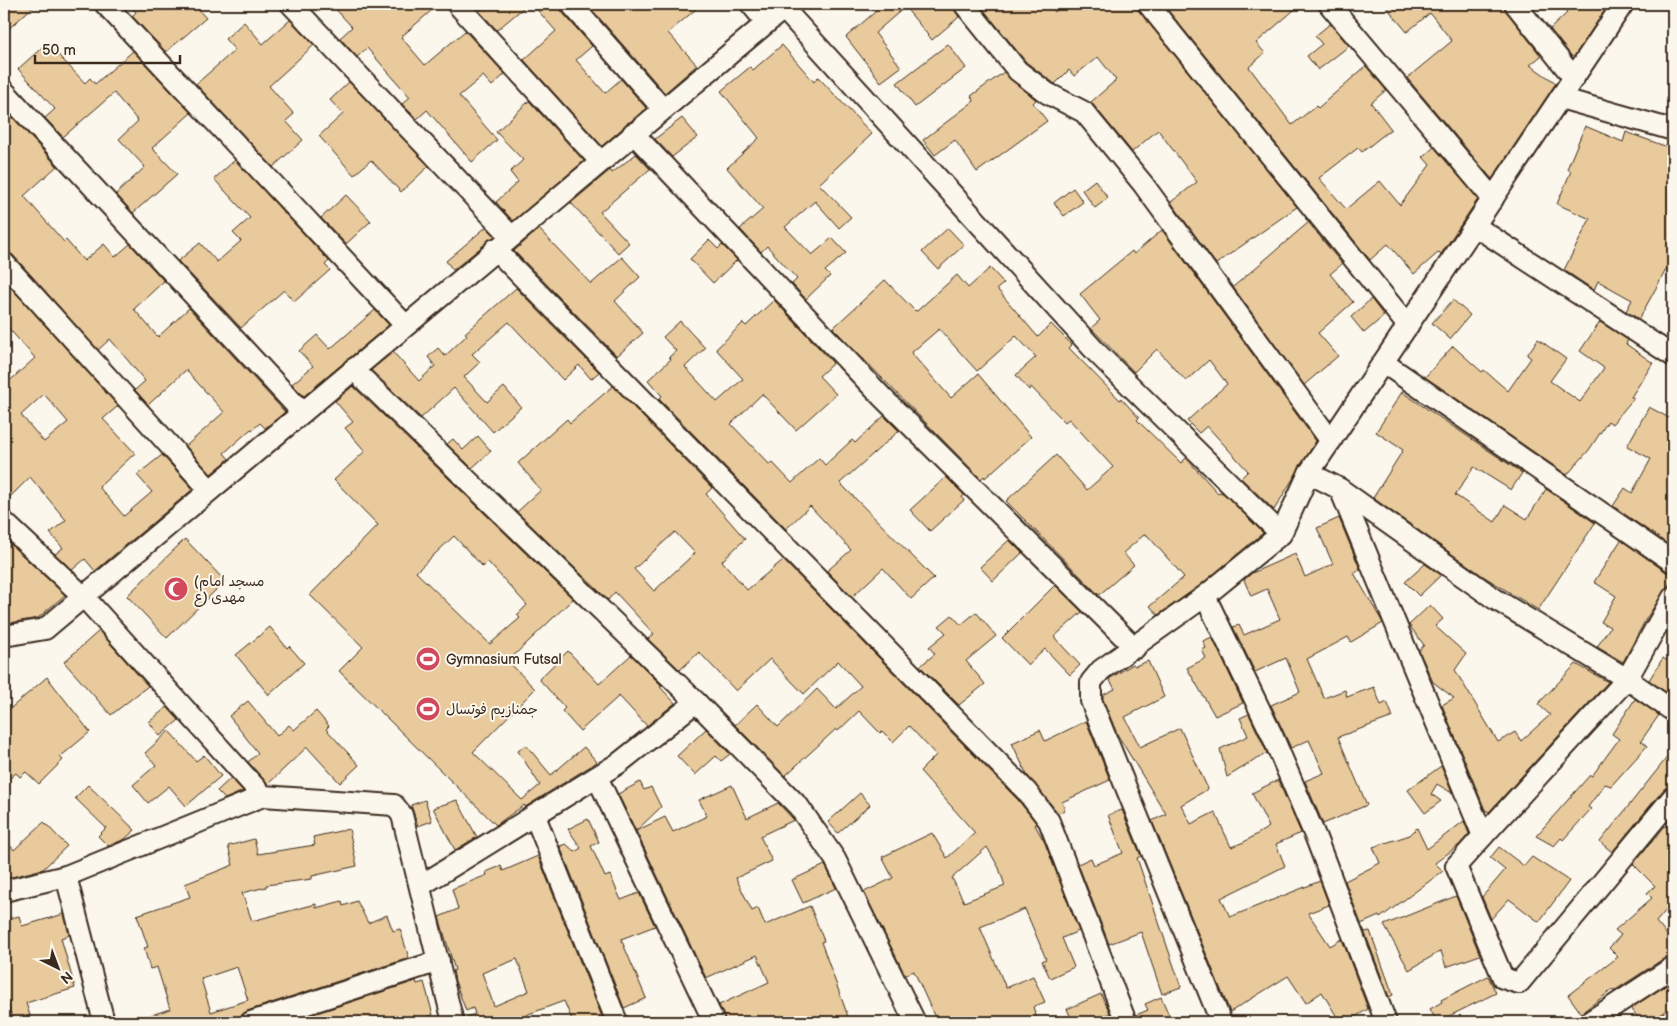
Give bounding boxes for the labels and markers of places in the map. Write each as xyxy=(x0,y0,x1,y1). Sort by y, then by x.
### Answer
place label: (مسجد امام مهدی (ع xyxy=(194,573,264,607)
mosque icon: (مسجد امام مهدی (ع xyxy=(163,576,189,602)
sports icon: Gymnasium Futsal xyxy=(415,646,441,672)
place label: Gymnasium Futsal xyxy=(446,651,562,668)
sports icon: جمنازیم فوتسال xyxy=(415,696,441,722)
place label: جمنازیم فوتسال xyxy=(446,701,538,720)

